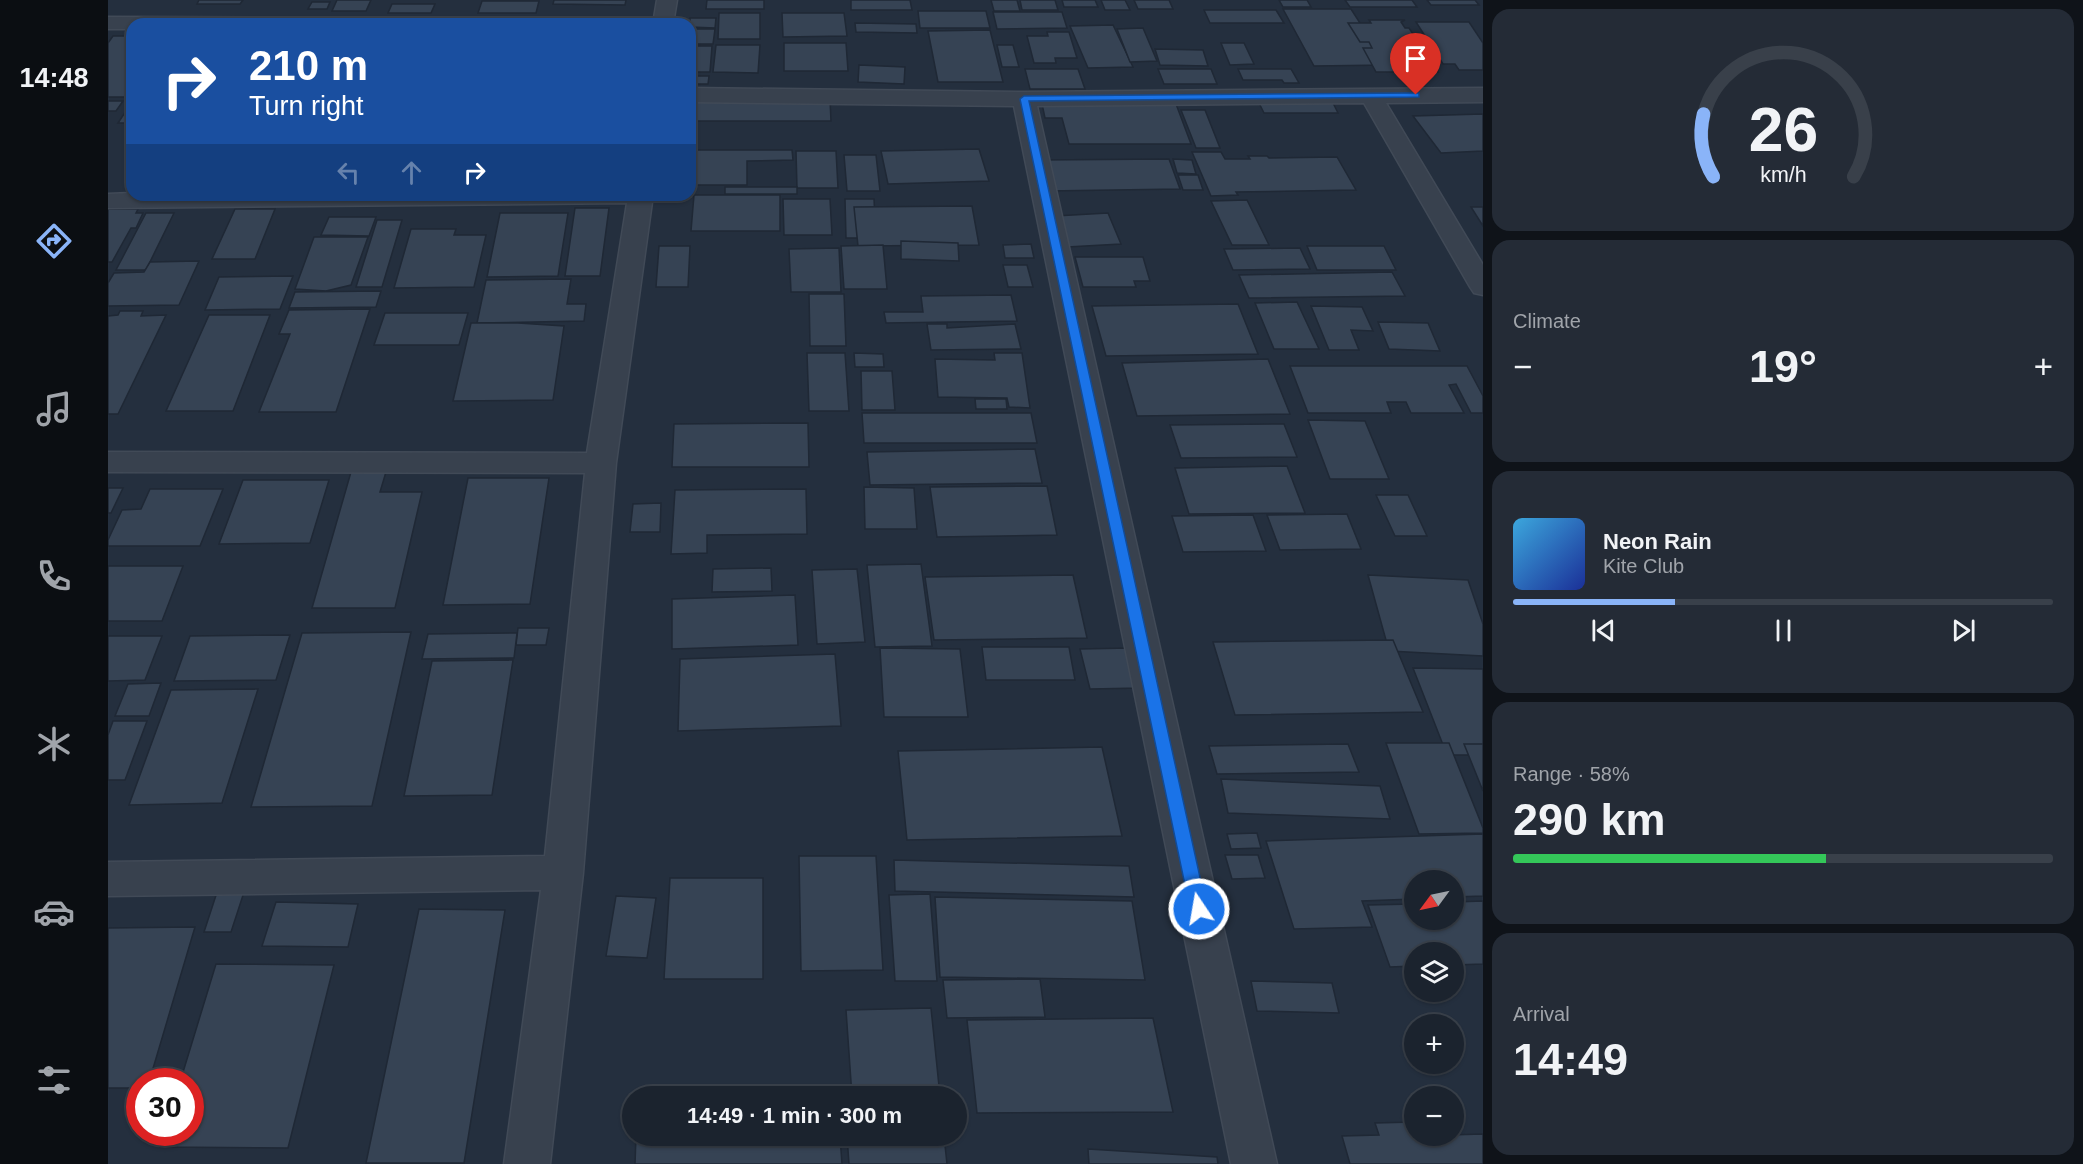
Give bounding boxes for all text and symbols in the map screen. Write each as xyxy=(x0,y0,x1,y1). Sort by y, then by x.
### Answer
pin xyxy=(1390,33,1441,95)
icon: right xyxy=(150,42,228,120)
text: 210 m xyxy=(249,42,368,89)
icon: arrive xyxy=(1399,42,1432,75)
text: 14:48 xyxy=(19,63,89,93)
text: Turn right xyxy=(249,91,364,121)
text: 26 xyxy=(1748,95,1818,164)
icon: left xyxy=(332,156,365,189)
icon: ahead xyxy=(395,156,428,189)
icon: right xyxy=(458,156,491,189)
text: km/h xyxy=(1760,163,1806,187)
icon: directions xyxy=(33,220,75,262)
text: Climate xyxy=(1513,310,1581,332)
text: 19° xyxy=(1749,341,1817,392)
text: − xyxy=(1513,348,1532,385)
text: + xyxy=(2034,348,2053,385)
icon: music xyxy=(33,388,75,430)
text: Neon Rain xyxy=(1603,529,1712,554)
icon: phone xyxy=(33,555,75,597)
text: Kite Club xyxy=(1603,555,1684,577)
icon: previous xyxy=(1587,614,1620,647)
icon: pause xyxy=(1767,614,1800,647)
icon: next xyxy=(1947,614,1980,647)
icon: climate xyxy=(33,723,75,765)
text: Range · 58% xyxy=(1513,763,1630,785)
text: 290 km xyxy=(1513,794,1666,845)
north arrow xyxy=(1404,870,1464,930)
map controls xyxy=(1404,870,1464,1146)
position arrow xyxy=(1167,877,1231,941)
icon: car xyxy=(33,891,75,933)
button: layers xyxy=(1404,942,1464,1002)
text: Arrival xyxy=(1513,1003,1570,1025)
button: + xyxy=(1404,1014,1464,1074)
text: 14:49 xyxy=(1513,1034,1628,1085)
icon: filters xyxy=(33,1059,75,1101)
speed limit sign: 30 xyxy=(126,1068,204,1146)
button: − xyxy=(1404,1086,1464,1146)
text: 14:49 · 1 min · 300 m xyxy=(687,1103,902,1128)

